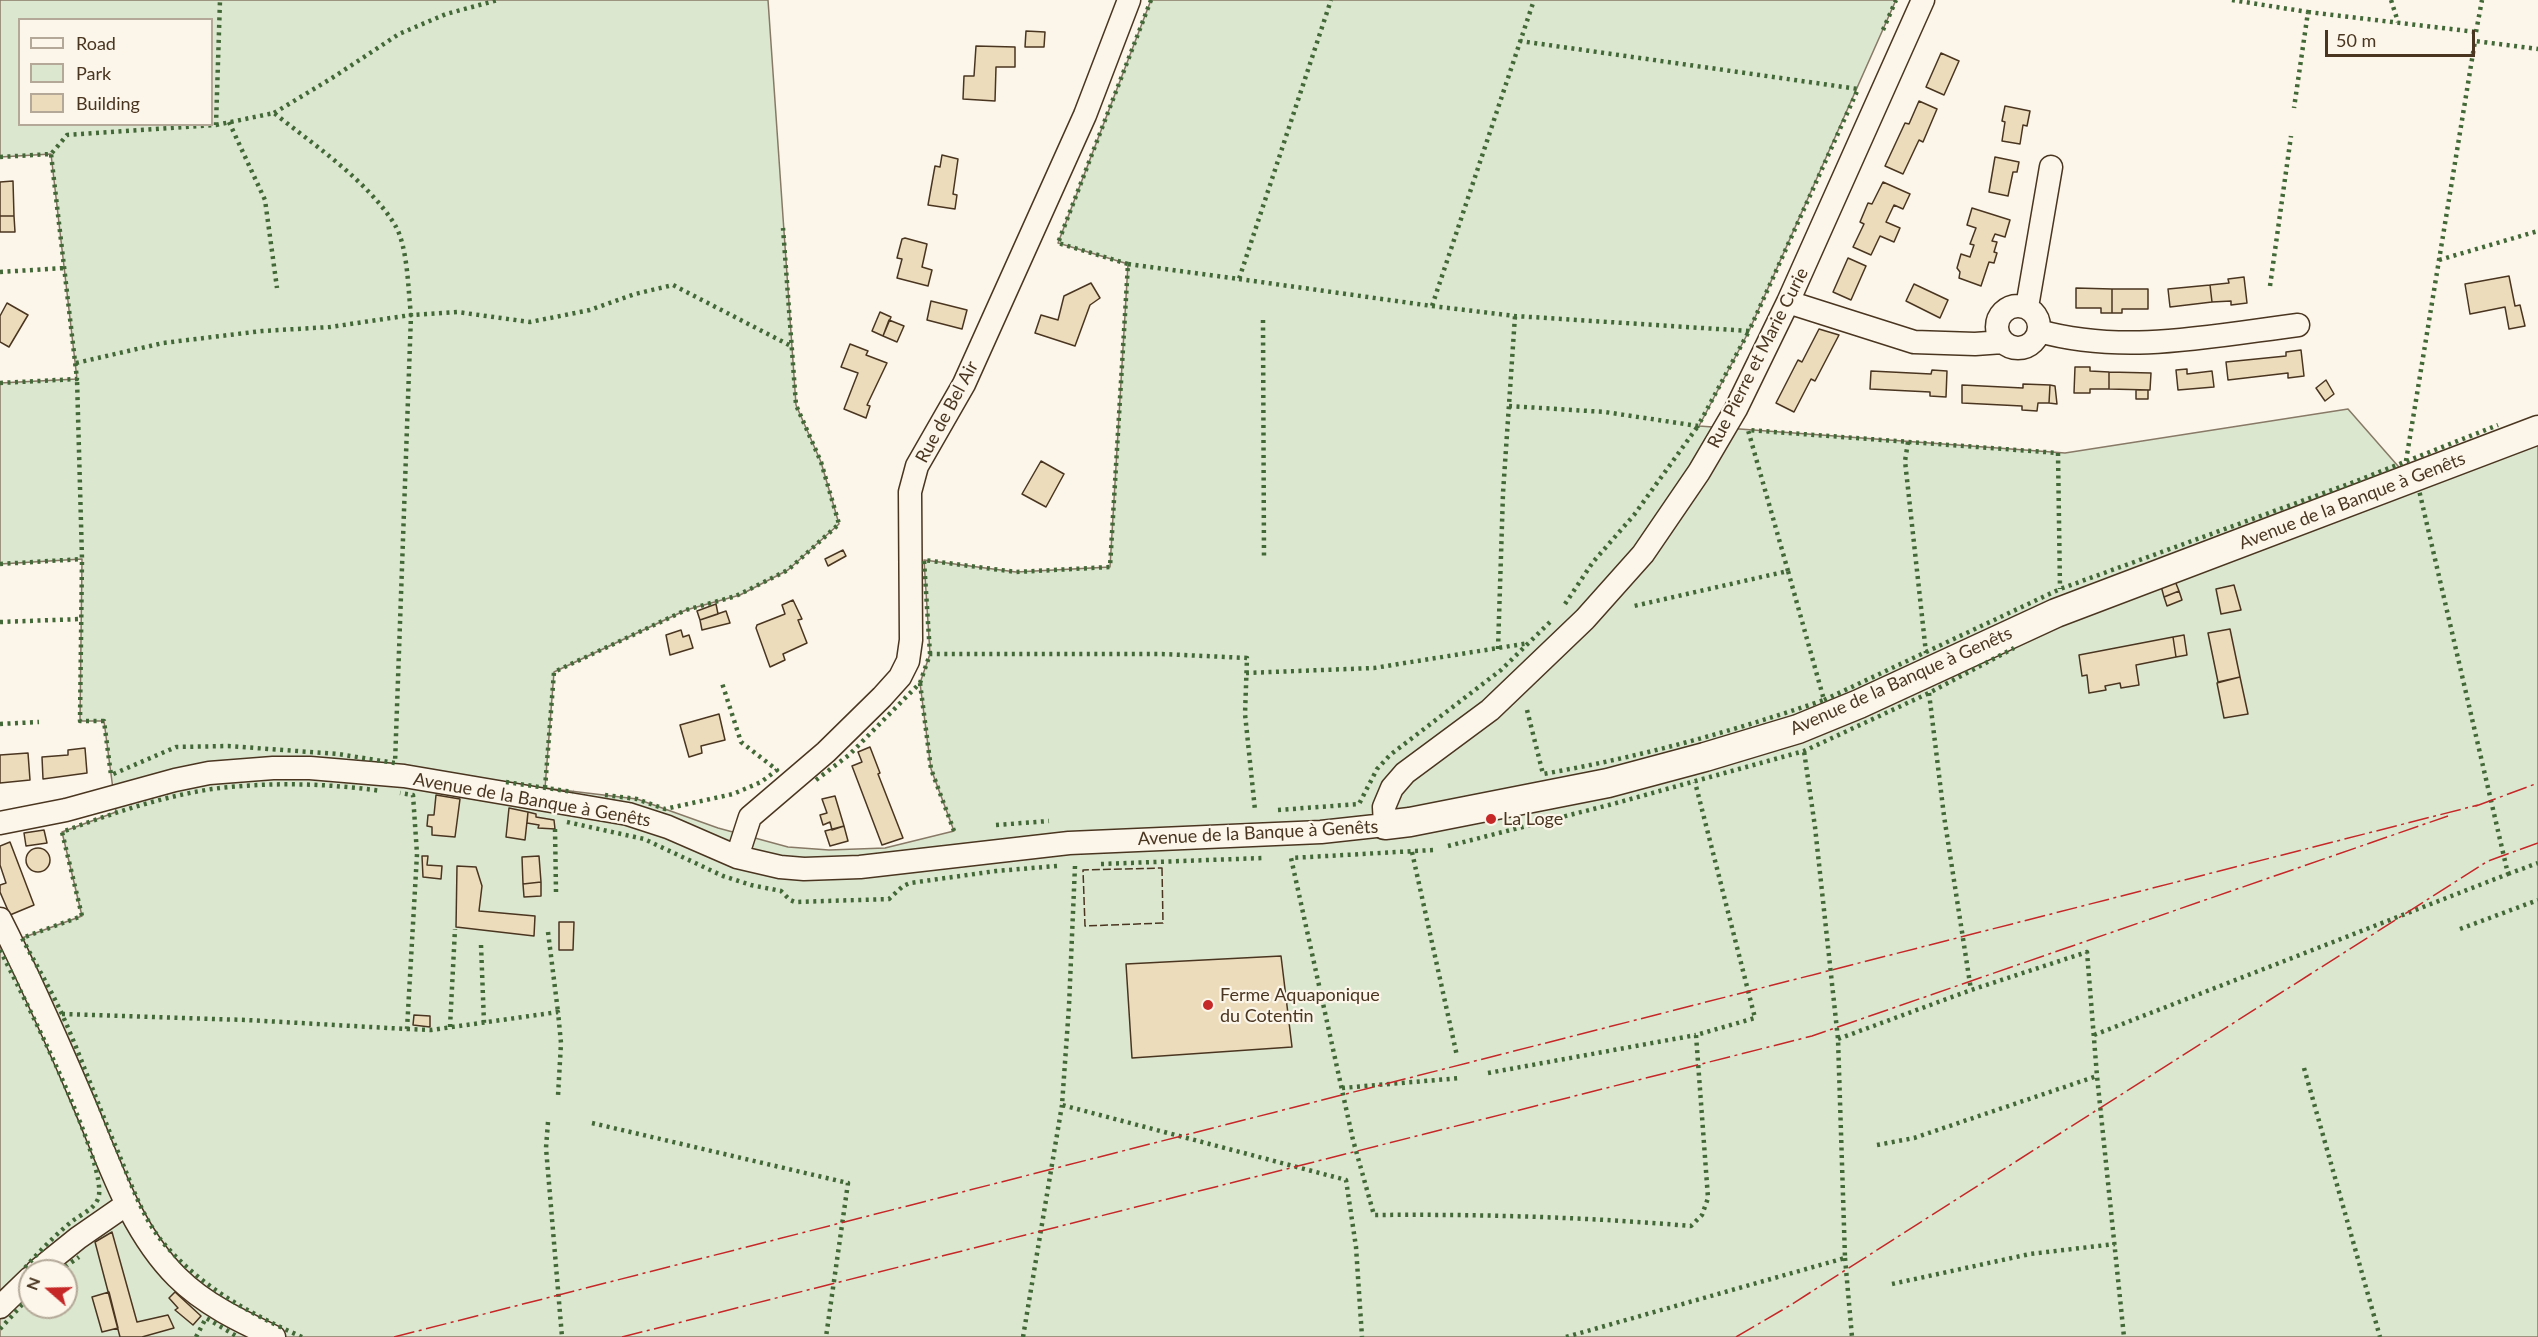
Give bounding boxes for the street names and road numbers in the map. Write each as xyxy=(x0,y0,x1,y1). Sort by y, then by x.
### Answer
street label: Rue Pierre et Marie Curie xyxy=(1703,264,1813,452)
street label: Rue de Bel Air xyxy=(911,357,983,467)
street label: Avenue de la Banque à Genêts xyxy=(2236,448,2468,554)
street label: Avenue de la Banque à Genêts xyxy=(1787,622,2015,740)
street label: Avenue de la Banque à Genêts xyxy=(412,768,652,832)
street label: Avenue de la Banque à Genêts xyxy=(1137,816,1379,850)

